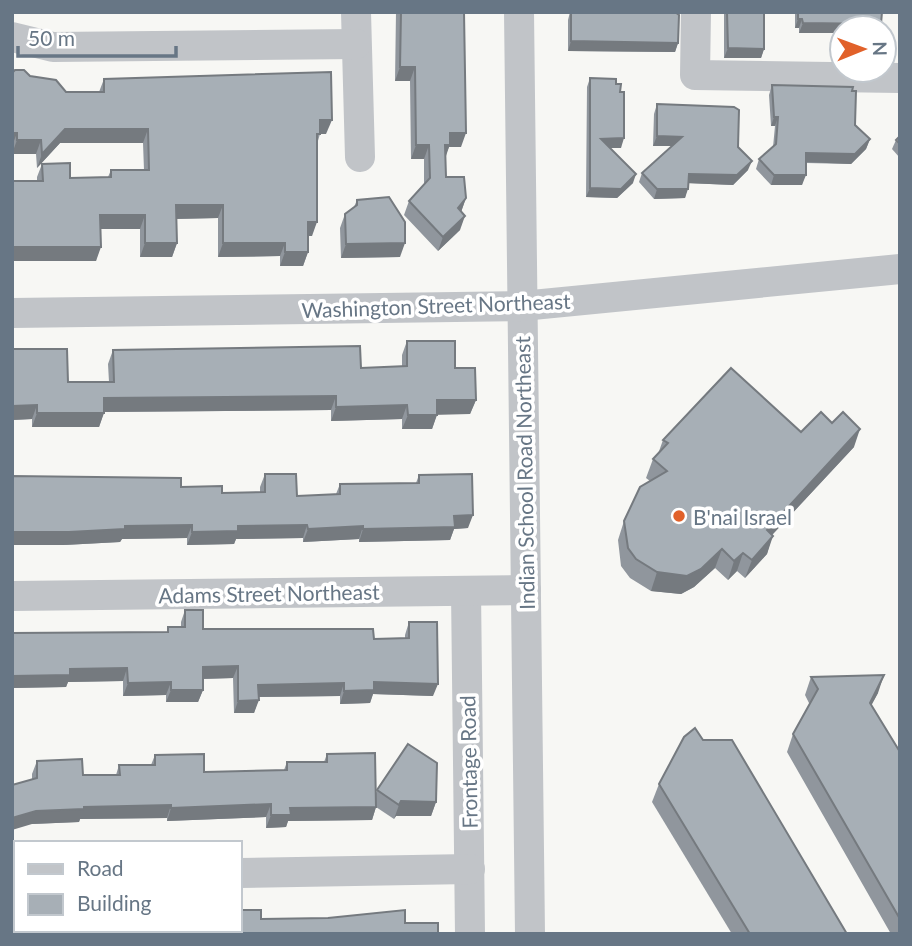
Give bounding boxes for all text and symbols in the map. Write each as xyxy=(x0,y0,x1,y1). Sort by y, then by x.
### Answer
scale bar xyxy=(18,14,175,58)
north arrow xyxy=(828,14,898,84)
text: 50 m xyxy=(28,25,75,50)
text: N xyxy=(869,41,892,56)
street label: Washington Street Northeast xyxy=(301,288,571,322)
street label: Indian School Road Northeast xyxy=(509,336,539,610)
place label: B'nai Israel xyxy=(693,504,792,529)
marker: B'nai Israel xyxy=(671,508,687,524)
street label: Adams Street Northeast xyxy=(158,579,380,607)
street label: Frontage Road xyxy=(454,695,482,829)
legend xyxy=(14,841,242,932)
text: Road xyxy=(77,855,124,880)
text: Building xyxy=(77,890,152,915)

